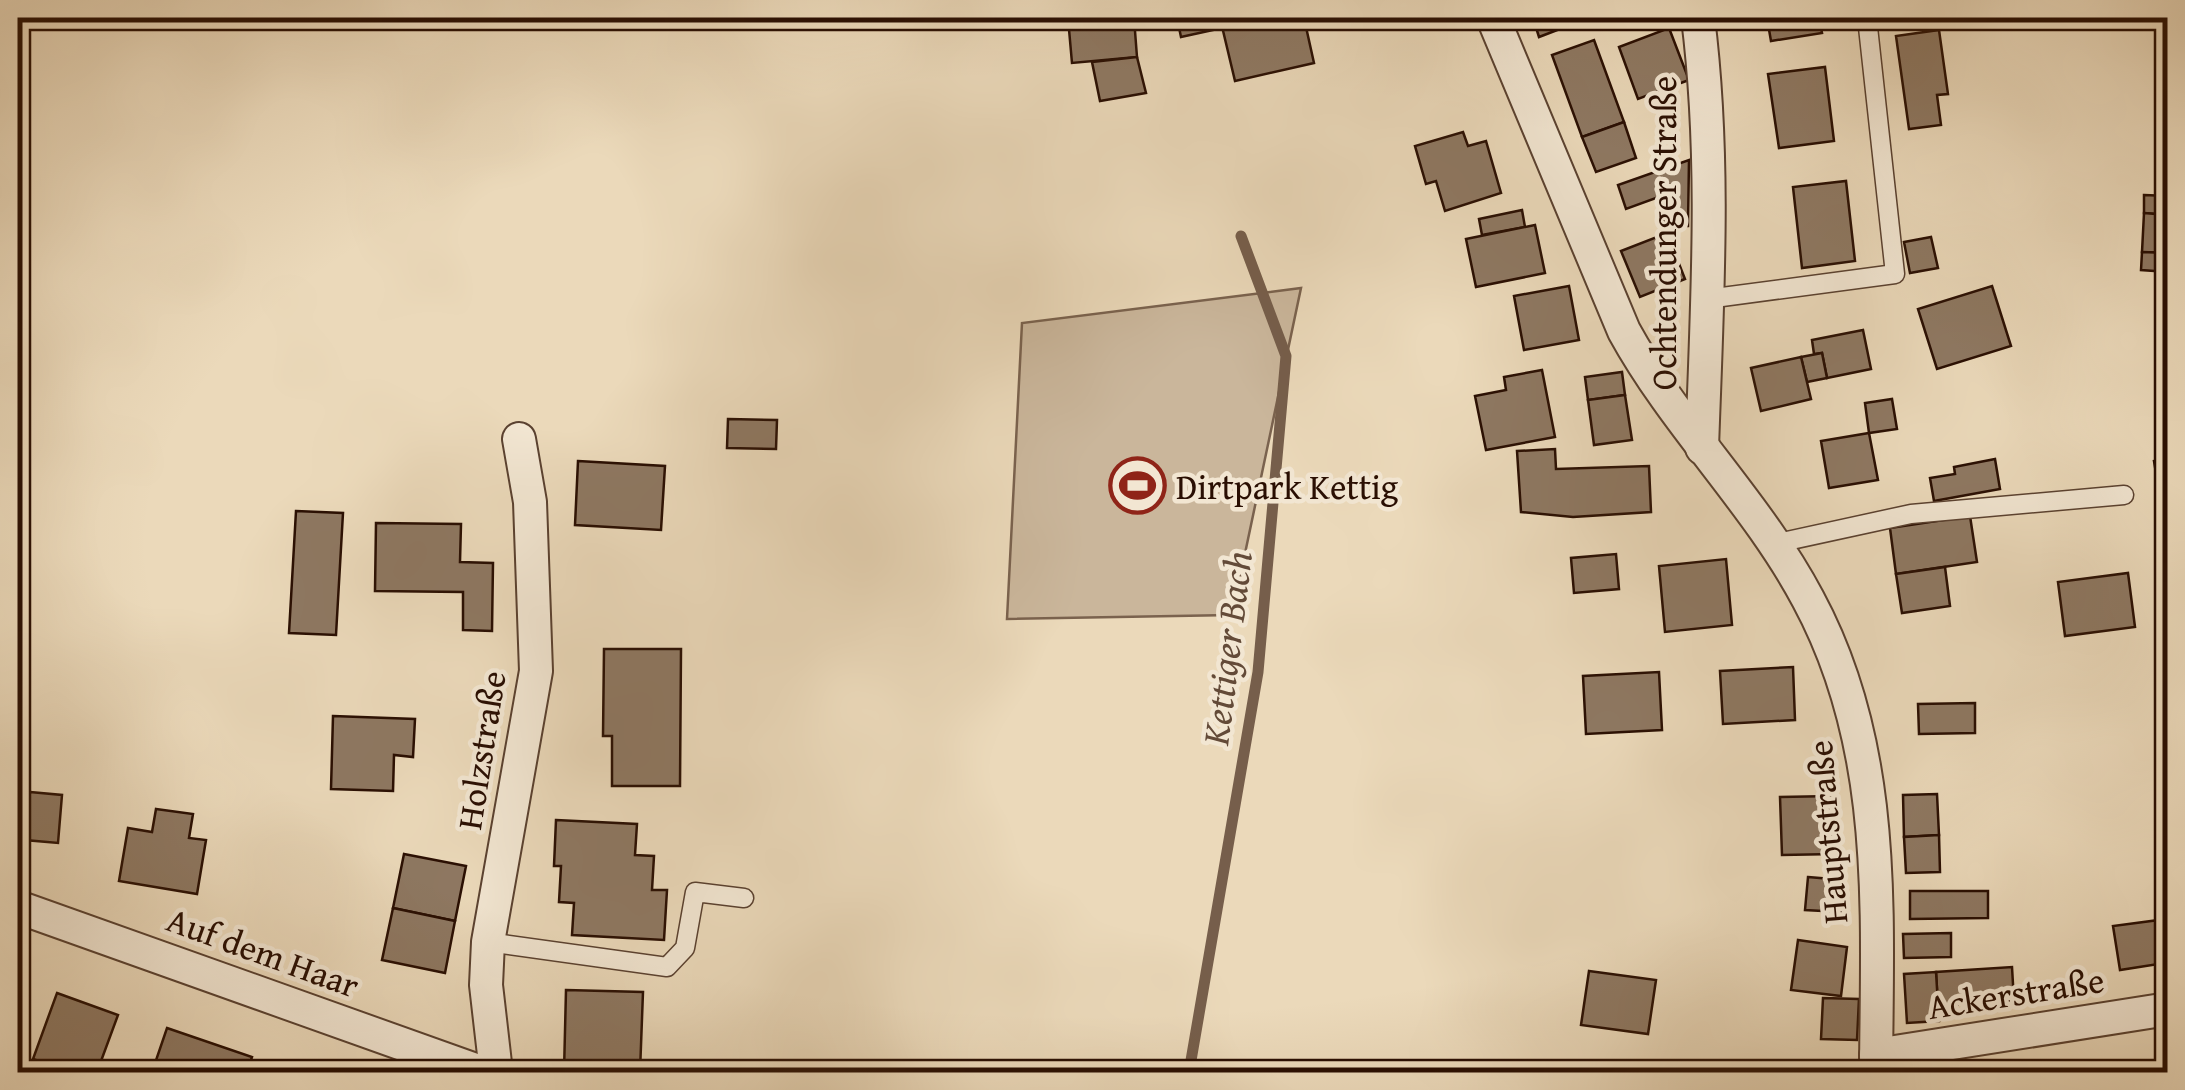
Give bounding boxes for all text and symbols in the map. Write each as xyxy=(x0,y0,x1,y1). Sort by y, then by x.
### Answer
street label: Ochtendunger Straße xyxy=(1638,76,1689,390)
sports icon: Dirtpark Kettig xyxy=(1107,456,1167,516)
place label: Dirtpark Kettig xyxy=(1176,461,1399,512)
water label: Kettiger Bach xyxy=(1186,548,1266,749)
street label: Holzstraße xyxy=(443,667,519,833)
street label: Hauptstraße xyxy=(1794,738,1860,926)
street label: Auf dem Haar xyxy=(160,894,366,1010)
street label: Ackerstraße xyxy=(1924,954,2108,1032)

